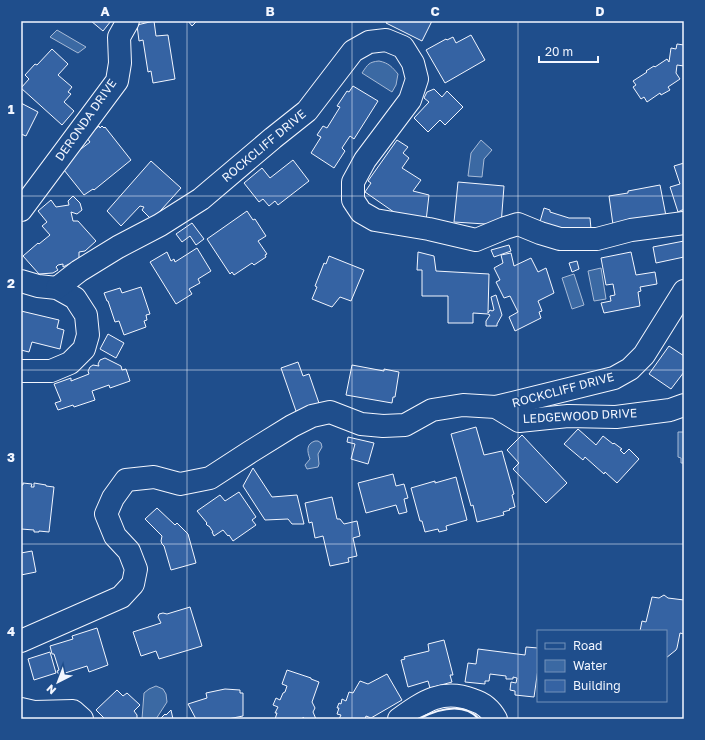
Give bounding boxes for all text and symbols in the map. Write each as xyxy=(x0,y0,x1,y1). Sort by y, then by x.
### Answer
text: A xyxy=(100,3,110,19)
text: B xyxy=(265,3,275,19)
text: C xyxy=(430,3,440,19)
text: D xyxy=(595,3,605,19)
scale bar xyxy=(539,38,598,64)
text: 20 m xyxy=(545,44,573,59)
street label: DERONDA DRIVE xyxy=(52,76,119,164)
text: 1 xyxy=(8,101,15,117)
street label: ROCKCLIFF DRIVE xyxy=(219,106,309,185)
text: 2 xyxy=(7,275,15,291)
street label: ROCKCLIFF DRIVE xyxy=(510,369,616,410)
street label: LEDGEWOOD DRIVE xyxy=(522,405,638,426)
text: 3 xyxy=(7,449,15,465)
text: 4 xyxy=(7,623,15,639)
legend xyxy=(537,630,667,702)
text: Road xyxy=(573,638,602,653)
text: Water xyxy=(573,658,607,673)
north arrow xyxy=(38,662,78,702)
text: Building xyxy=(573,678,621,693)
text: N xyxy=(44,682,58,697)

